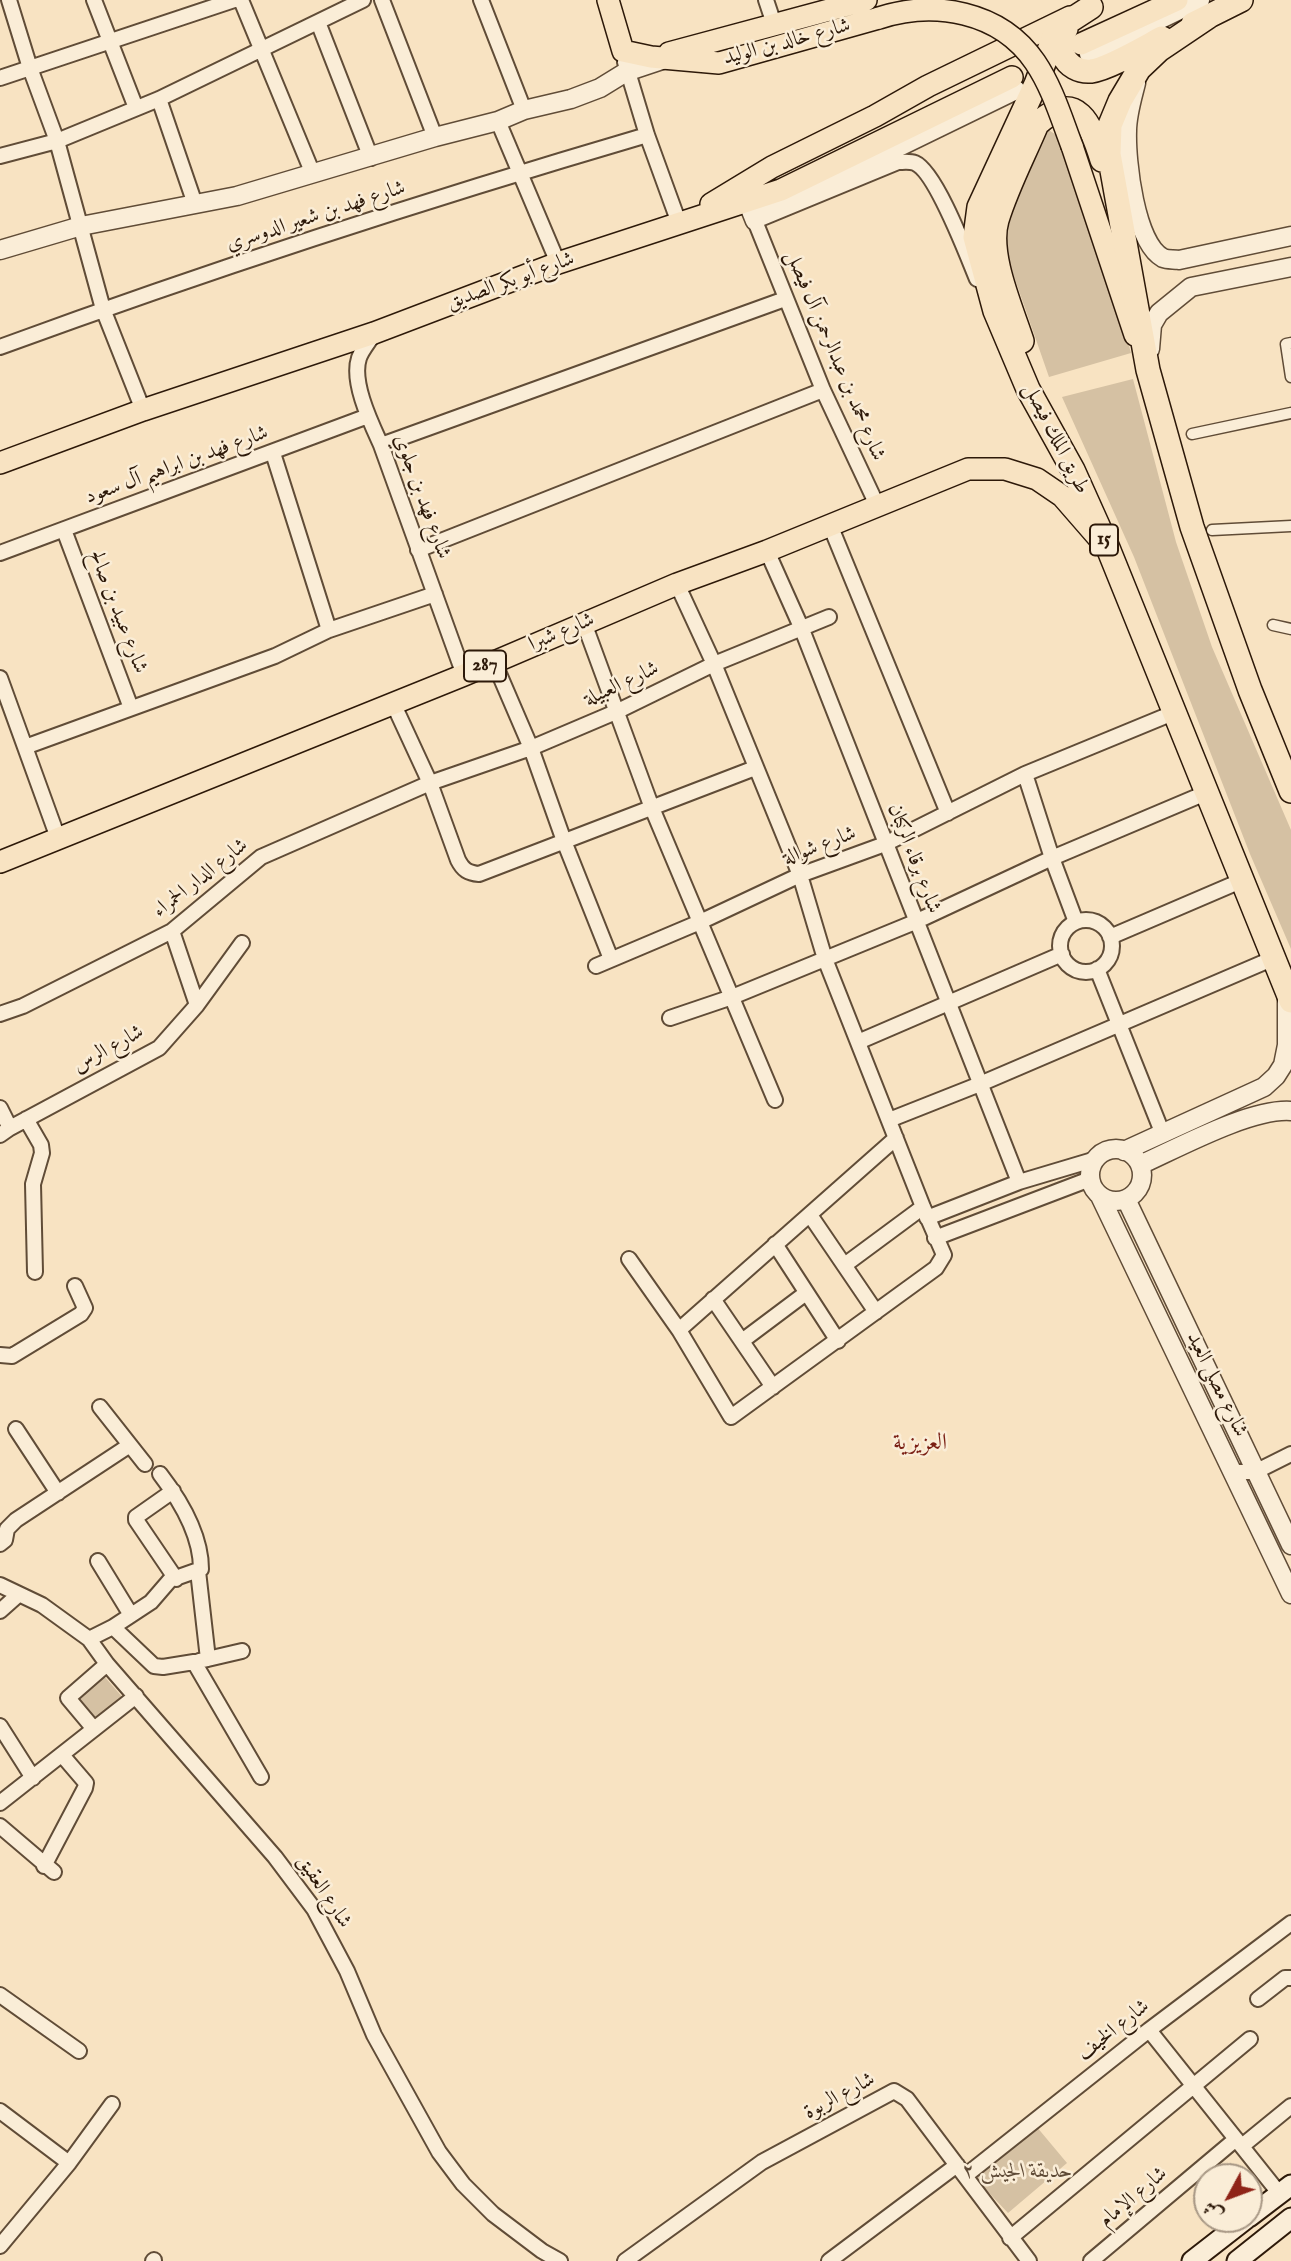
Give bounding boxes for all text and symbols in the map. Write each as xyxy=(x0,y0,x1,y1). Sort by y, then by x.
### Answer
street label: شارع خالد بن الوليد xyxy=(721,14,853,72)
street label: شارع فهد بن شعير الدوسري xyxy=(223,176,409,258)
street label: شارع أبو بكر الصديق xyxy=(444,247,578,317)
street label: شارع محمد بن عبدالرحمن آل فيصل xyxy=(778,247,890,465)
street label: طريق الملك فيصل xyxy=(1016,379,1094,499)
street label: شارع فهد بن ابراهيم آل سعود xyxy=(82,421,272,511)
street label: شارع فهد بن جلوي xyxy=(387,431,455,563)
road number: 15 xyxy=(1090,524,1118,555)
street label: شارع عبيد بن صالح xyxy=(82,547,152,677)
street label: شارع شبرا xyxy=(525,608,599,658)
road number: 287 xyxy=(464,650,506,681)
street label: شارع العبيلة xyxy=(581,657,663,713)
street label: شارع برقاء الركبان xyxy=(881,801,945,917)
street label: شارع شوالة xyxy=(780,822,860,872)
street label: شارع الدار الحمراء xyxy=(148,834,254,924)
street label: شارع الرس xyxy=(69,1020,149,1080)
street label: شارع مصلى العيد xyxy=(1180,1328,1252,1442)
district label: العزيزية xyxy=(893,1430,947,1458)
street label: شارع العقيق xyxy=(290,1850,356,1934)
street label: شارع الخيف xyxy=(1073,1995,1155,2067)
street label: شارع الربوة xyxy=(800,2068,880,2126)
park label: حديقة الجيش ٢ xyxy=(963,2160,1073,2186)
street label: شارع الإمام xyxy=(1095,2162,1173,2234)
north arrow xyxy=(1193,2163,1263,2233)
text: ش xyxy=(1198,2195,1229,2225)

